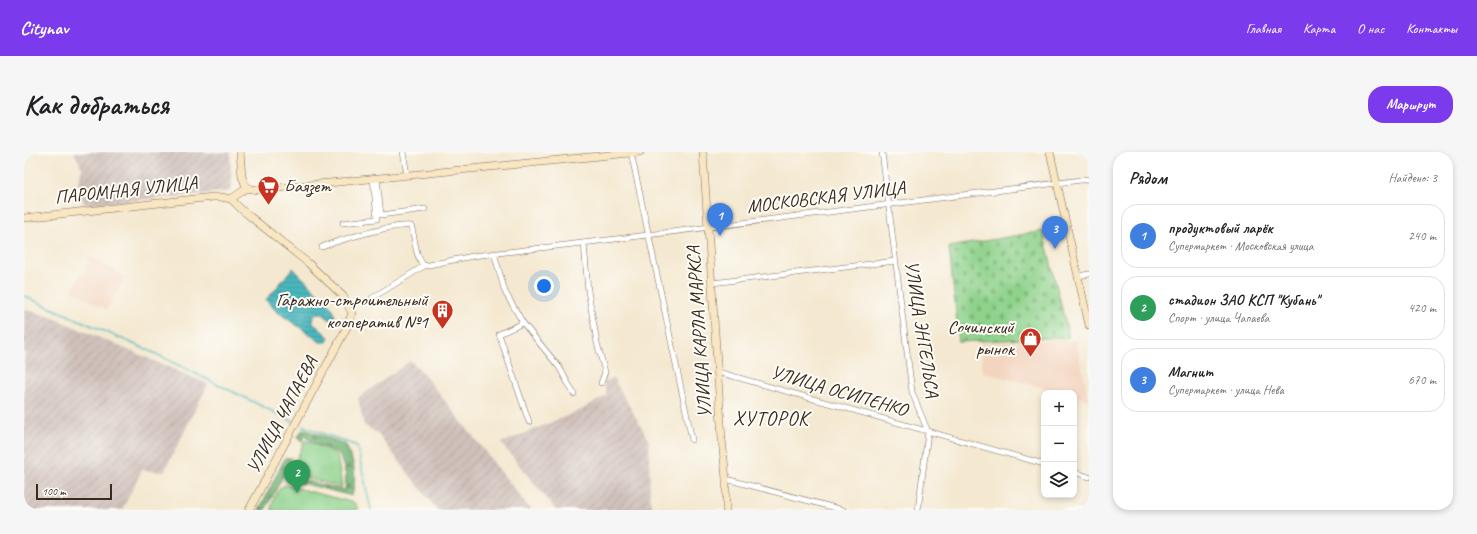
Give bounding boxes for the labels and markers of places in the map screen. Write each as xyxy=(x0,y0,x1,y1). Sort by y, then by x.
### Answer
supermarket icon: Баязет xyxy=(255,173,281,206)
place label: Баязет xyxy=(284,174,332,198)
pin: 1 xyxy=(707,203,733,236)
pin: 3 xyxy=(1042,216,1068,249)
place label: Гаражно-строительный кооператив №1 xyxy=(276,288,429,334)
building icon: Гаражно-строительный кооператив №1 xyxy=(430,298,456,331)
place label: Сочинский рынок xyxy=(947,315,1016,361)
shop icon: Сочинский рынок xyxy=(1017,325,1043,358)
pin: 2 xyxy=(284,460,310,493)

